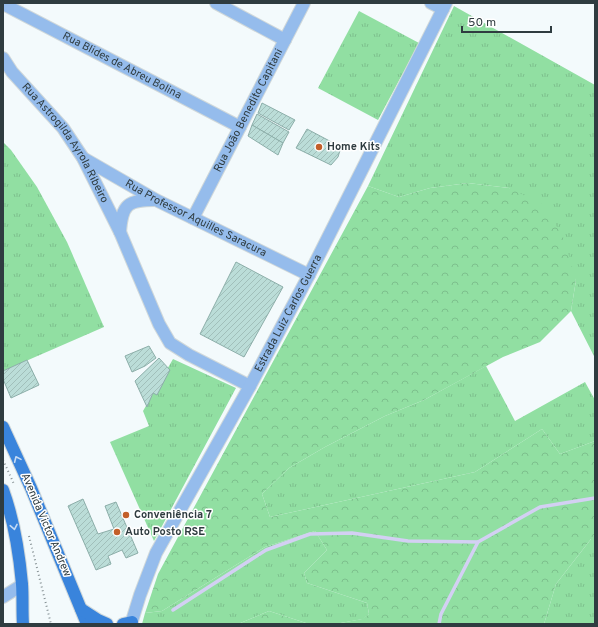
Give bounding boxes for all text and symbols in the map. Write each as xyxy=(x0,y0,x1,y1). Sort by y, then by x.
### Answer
scale bar xyxy=(462,8,551,34)
text: 50 m xyxy=(468,15,496,31)
street label: Rua Blides de Abreu Bolina xyxy=(60,29,184,103)
street label: Rua João Benedito Capitani xyxy=(211,46,286,175)
street label: Rua Astrogilda Ayrola Ribeiro xyxy=(19,80,111,205)
place label: Home Kits xyxy=(327,140,380,154)
marker: Home Kits xyxy=(314,142,324,152)
street label: Rua Professor Aquilles Saracura xyxy=(123,177,269,260)
street label: Estrada Luiz Carlos Guerra xyxy=(252,252,325,375)
one-way arrow xyxy=(14,456,22,463)
street label: Avenida Victor Andrew xyxy=(18,471,74,579)
place label: Conveniência 7 xyxy=(134,508,212,522)
marker: Conveniência 7 xyxy=(121,510,131,520)
one-way arrow xyxy=(9,524,18,530)
place label: Auto Posto RSE xyxy=(125,525,205,539)
marker: Auto Posto RSE xyxy=(112,527,122,537)

